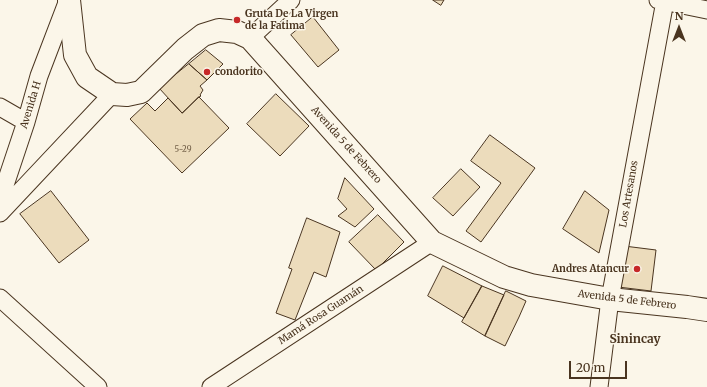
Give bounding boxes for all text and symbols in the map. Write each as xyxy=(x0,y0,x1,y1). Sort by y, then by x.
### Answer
place label: Gruta De La Virgen de la Fatima xyxy=(245,8,338,32)
north arrow xyxy=(659,8,699,48)
text: N xyxy=(675,9,683,23)
marker: Gruta De La Virgen de la Fatima xyxy=(232,15,242,25)
place label: condorito xyxy=(215,66,263,78)
marker: condorito xyxy=(202,67,212,77)
street label: Avenida H xyxy=(18,80,44,130)
street label: Avenida 5 de Febrero xyxy=(308,104,384,186)
house number: 5-29 xyxy=(175,145,191,155)
street label: Los Artesanos xyxy=(617,160,641,228)
place label: Andres Atancur xyxy=(552,263,629,275)
marker: Andres Atancur xyxy=(632,264,642,274)
street label: Mamá Rosa Guamán xyxy=(276,283,366,347)
street label: Avenida 5 de Febrero xyxy=(577,288,677,312)
district label: Sinincay xyxy=(609,333,661,347)
scale bar xyxy=(571,353,629,379)
text: 20 m xyxy=(576,360,605,375)

